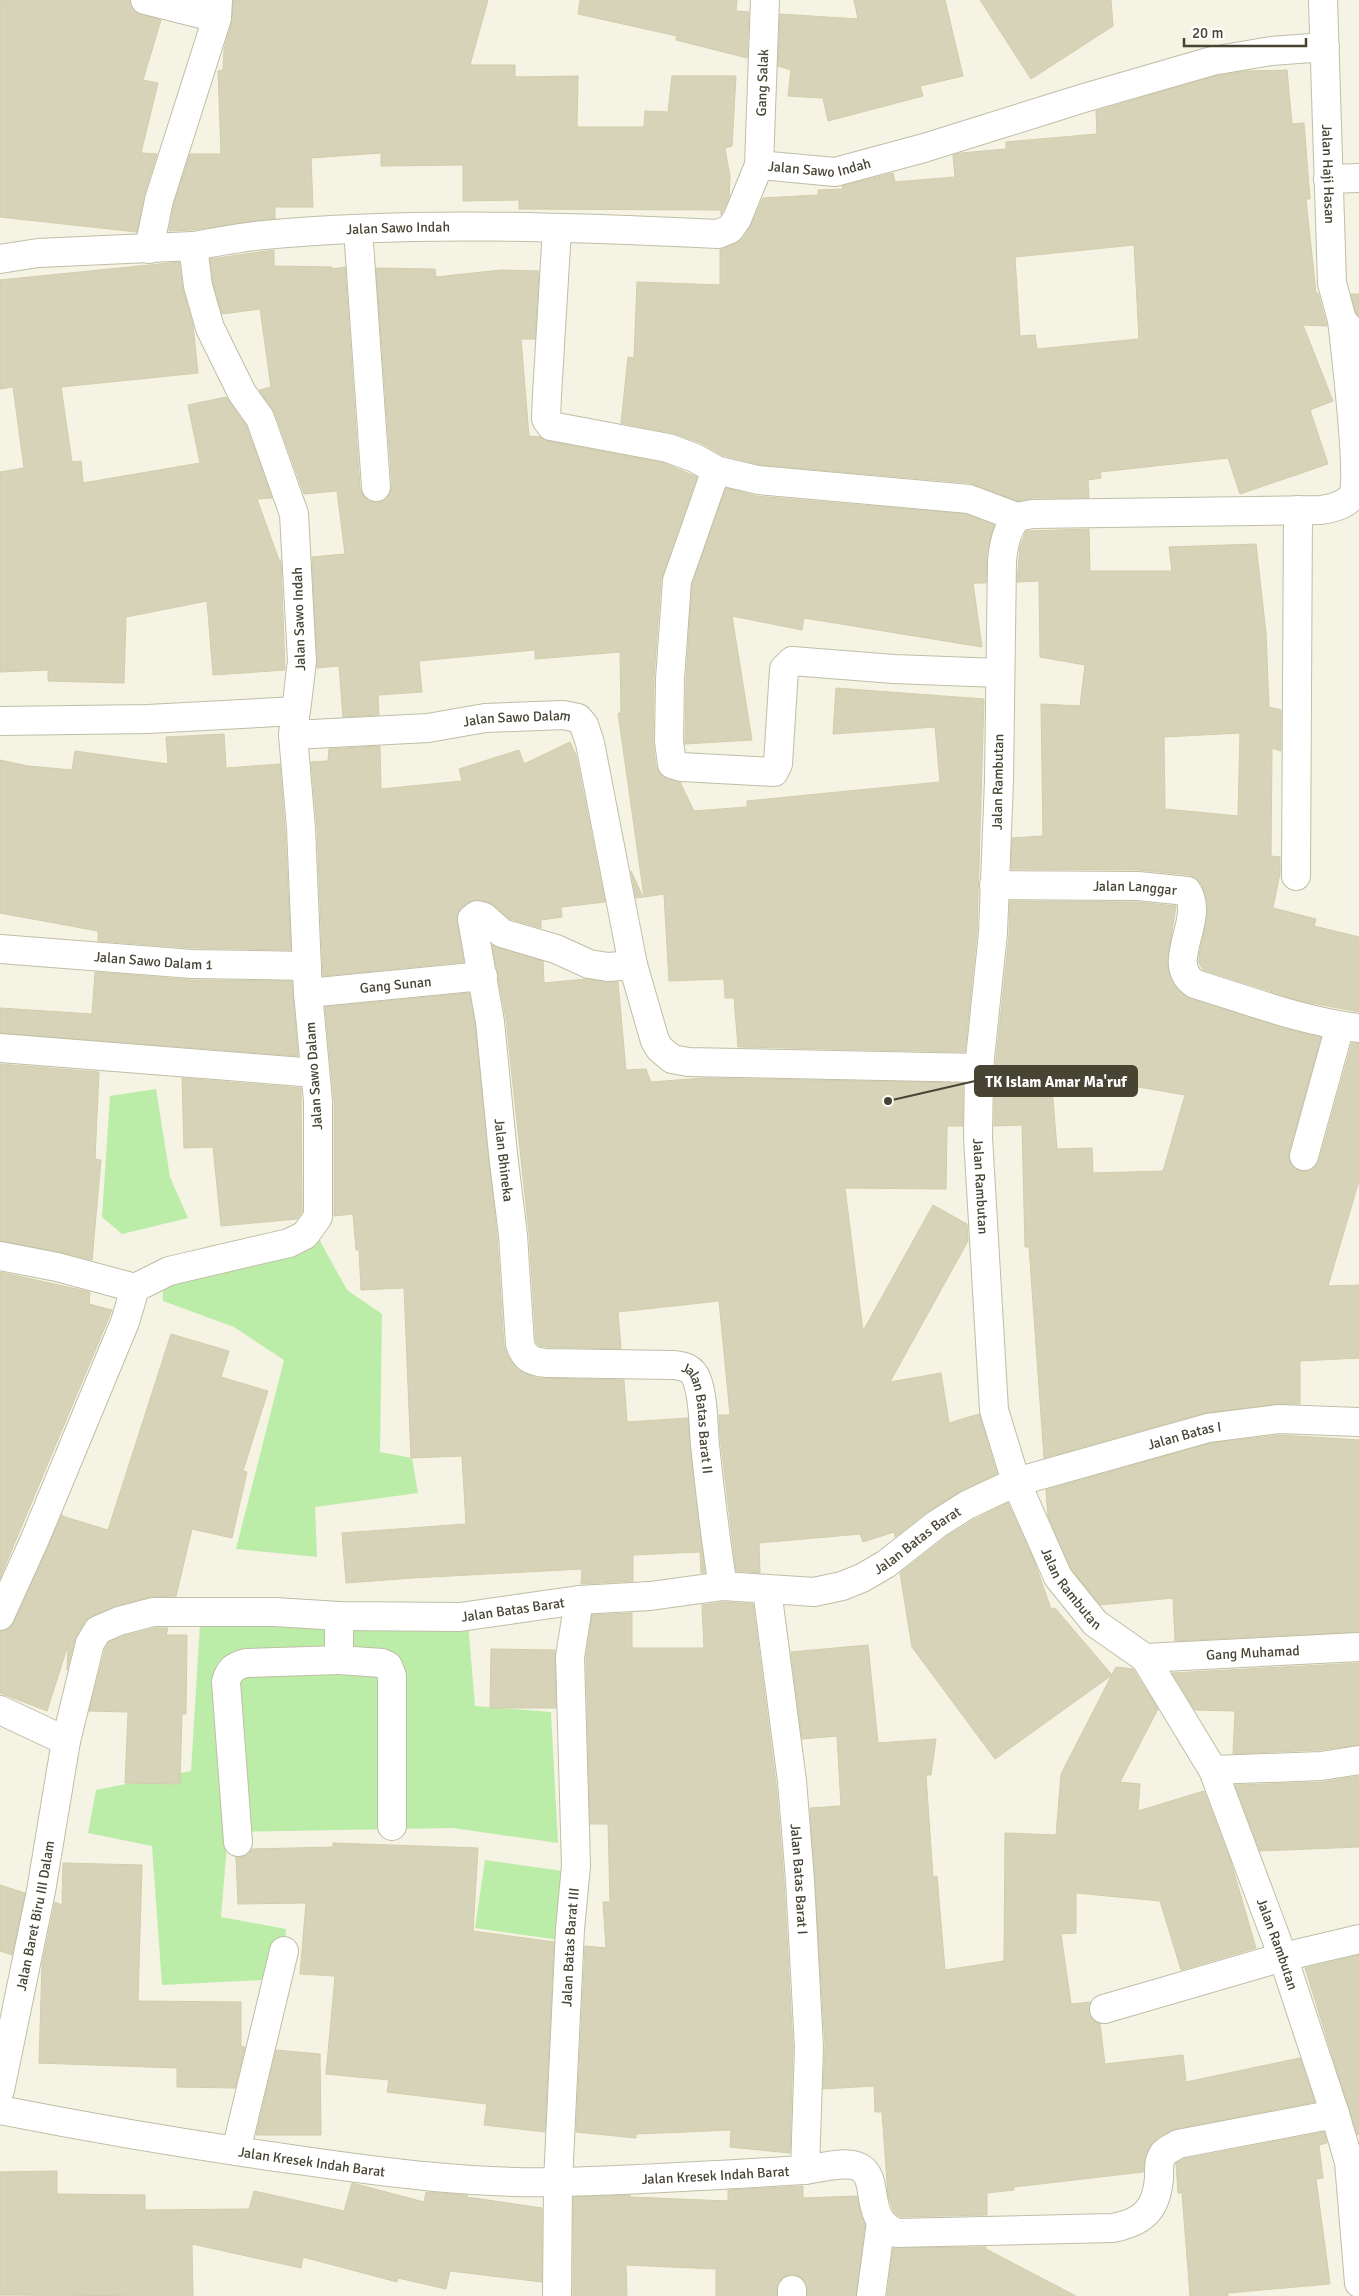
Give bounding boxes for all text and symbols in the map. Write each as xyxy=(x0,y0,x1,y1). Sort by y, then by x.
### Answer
scale bar xyxy=(1184,15,1306,47)
text: 20 m xyxy=(1192,24,1223,42)
street label: Gang Salak xyxy=(752,49,772,117)
street label: Jalan Haji Hasan xyxy=(1318,124,1339,224)
street label: Jalan Sawo Indah xyxy=(767,154,873,180)
street label: Jalan Sawo Indah xyxy=(346,218,450,238)
street label: Jalan Sawo Indah xyxy=(289,567,309,671)
street label: Jalan Sawo Dalam xyxy=(462,706,573,730)
street label: Jalan Rambutan xyxy=(989,734,1007,830)
street label: Jalan Langgar xyxy=(1093,877,1179,899)
street label: Jalan Sawo Dalam 1 xyxy=(93,948,213,973)
street label: Gang Sunan xyxy=(359,973,432,996)
street label: Jalan Sawo Dalam xyxy=(302,1021,326,1131)
callout: TK Islam Amar Ma'ruf xyxy=(975,1066,1137,1096)
text: TK Islam Amar Ma'ruf xyxy=(985,1073,1128,1091)
street label: Jalan Bhineka xyxy=(491,1118,517,1203)
street label: Jalan Rambutan xyxy=(970,1138,992,1235)
street label: Jalan Batas Barat II xyxy=(680,1358,717,1475)
street label: Jalan Batas I xyxy=(1146,1418,1222,1453)
street label: Jalan Batas Barat xyxy=(871,1503,964,1578)
street label: Jalan Rambutan xyxy=(1038,1545,1105,1633)
street label: Jalan Batas Barat xyxy=(460,1594,566,1625)
street label: Gang Muhamad xyxy=(1206,1642,1300,1663)
street label: Jalan Batas Barat I xyxy=(787,1823,811,1935)
street label: Jalan Baret Biru III Dalam xyxy=(12,1839,58,1992)
street label: Jalan Batas Barat III xyxy=(558,1887,582,2007)
street label: Jalan Rambutan xyxy=(1253,1896,1302,1992)
street label: Jalan Kresek Indah Barat xyxy=(237,2143,386,2180)
street label: Jalan Kresek Indah Barat xyxy=(641,2162,790,2188)

